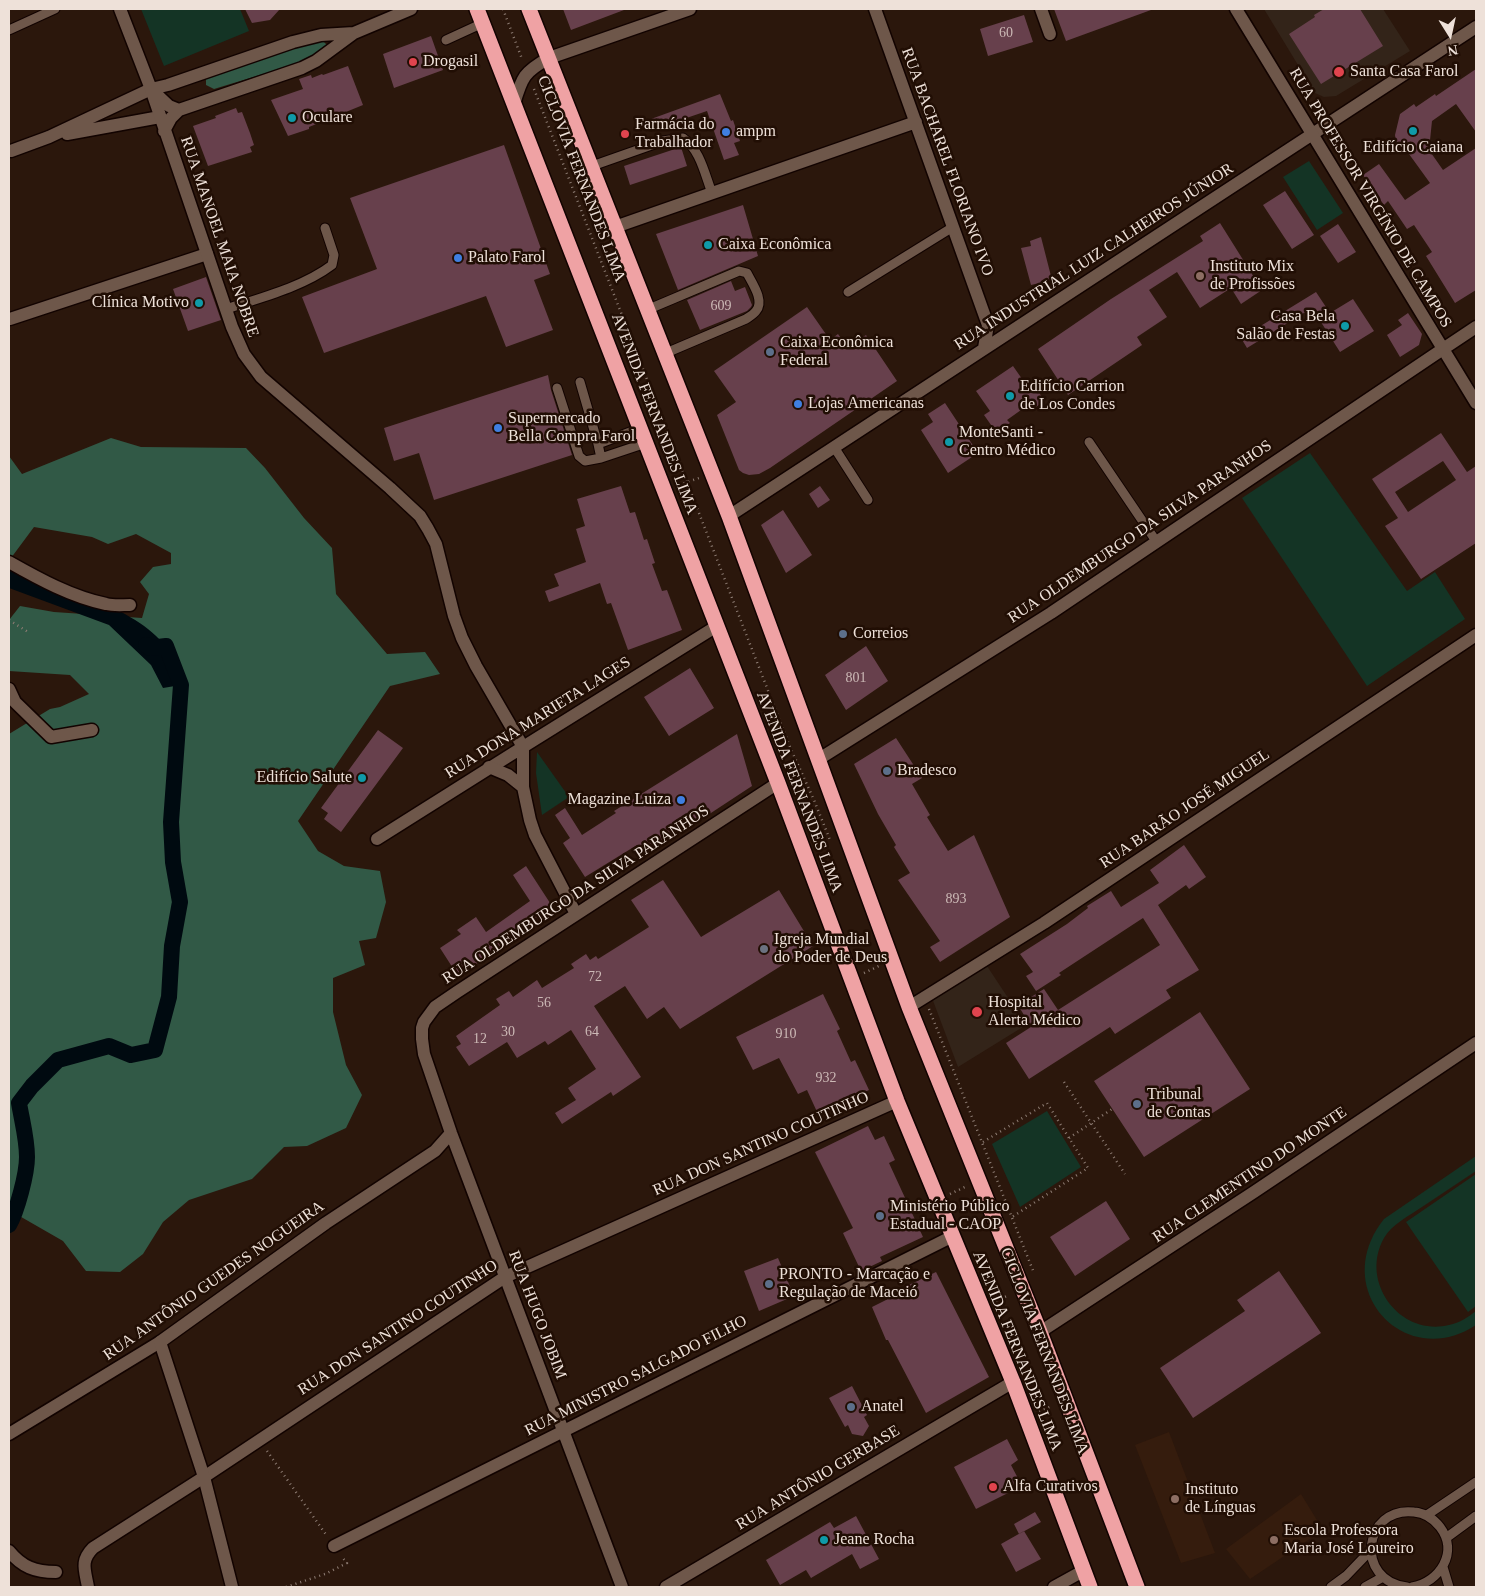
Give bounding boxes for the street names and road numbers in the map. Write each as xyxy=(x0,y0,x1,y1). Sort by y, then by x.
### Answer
street label: RUA BACHAREL FLORIANO IVO xyxy=(897,45,997,279)
street label: RUA PROFESSOR VIRGÍNIO DE CAMPOS xyxy=(1285,65,1455,331)
street label: CICLOVIA FERNANDES LIMA xyxy=(533,73,629,285)
street label: RUA MANOEL MAIA NOBRE xyxy=(176,134,262,340)
street label: RUA INDUSTRIAL LUIZ CALHEIROS JÚNIOR xyxy=(951,159,1237,355)
street label: AVENIDA FERNANDES LIMA xyxy=(607,311,701,517)
street label: RUA OLDEMBURGO DA SILVA PARANHOS xyxy=(1004,436,1276,628)
street label: RUA DONA MARIETA LAGES xyxy=(442,653,634,783)
street label: AVENIDA FERNANDES LIMA xyxy=(752,689,846,895)
street label: RUA BARÃO JOSÉ MIGUEL xyxy=(1097,745,1273,873)
street label: RUA OLDEMBURGO DA SILVA PARANHOS xyxy=(439,801,713,989)
street label: RUA DON SANTINO COUTINHO xyxy=(650,1088,872,1200)
street label: RUA CLEMENTINO DO MONTE xyxy=(1149,1103,1351,1247)
street label: RUA ANTÔNIO GUEDES NOGUEIRA xyxy=(100,1197,328,1365)
street label: CICLOVIA FERNANDES LIMA xyxy=(996,1245,1092,1457)
street label: RUA HUGO JOBIM xyxy=(504,1248,570,1382)
street label: AVENIDA FERNANDES LIMA xyxy=(968,1248,1066,1454)
street label: RUA DON SANTINO COUTINHO xyxy=(295,1256,501,1400)
street label: RUA MINISTRO SALGADO FILHO xyxy=(522,1311,750,1441)
street label: RUA ANTÔNIO GERBASE xyxy=(733,1421,903,1535)

